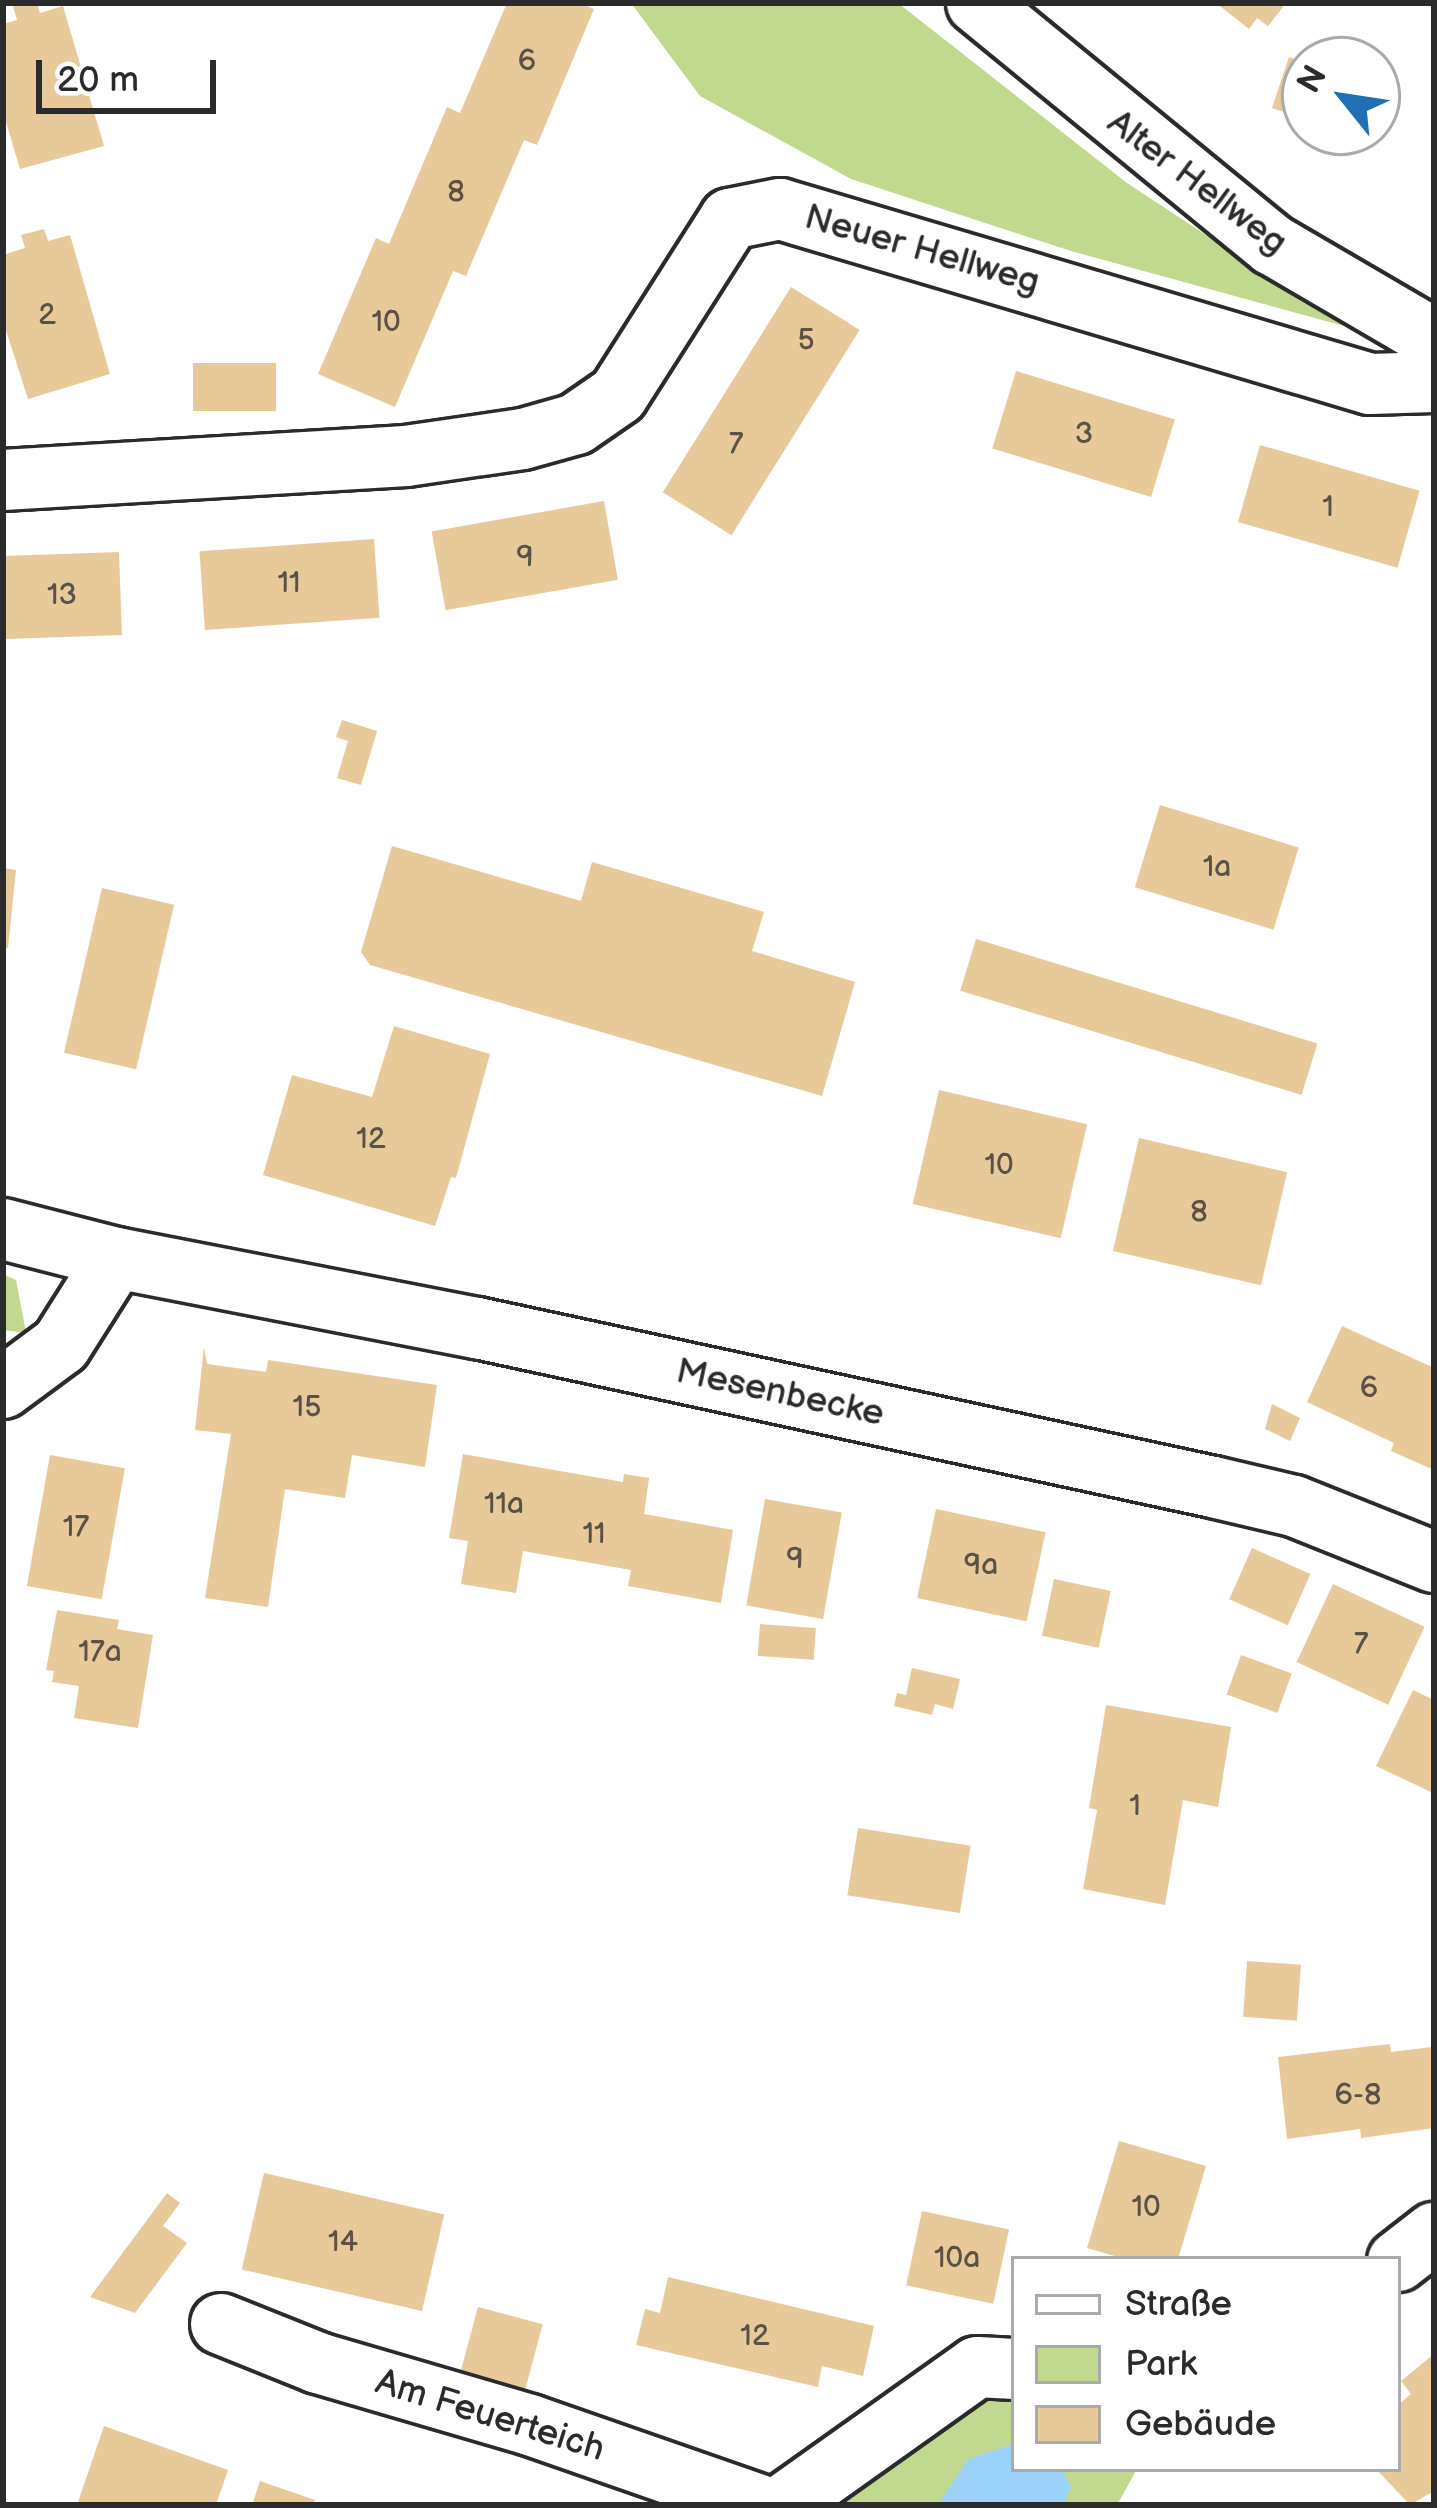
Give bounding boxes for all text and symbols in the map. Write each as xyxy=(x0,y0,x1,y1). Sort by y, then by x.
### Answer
scale bar xyxy=(42,36,222,110)
north arrow xyxy=(1281,36,1401,156)
house number: 6 xyxy=(518,43,536,79)
text: 20 m xyxy=(57,59,139,102)
text: N xyxy=(1289,59,1336,100)
street label: Alter Hellweg xyxy=(1099,101,1295,265)
house number: 8 xyxy=(447,174,465,210)
street label: Neuer Hellweg xyxy=(800,196,1044,304)
house number: 2 xyxy=(38,297,56,333)
house number: 10 xyxy=(371,304,401,340)
house number: 5 xyxy=(797,322,815,358)
house number: 3 xyxy=(1075,416,1093,452)
house number: 7 xyxy=(729,426,743,462)
house number: 1 xyxy=(1322,489,1334,525)
house number: 9 xyxy=(516,539,534,575)
house number: 11 xyxy=(277,565,301,601)
house number: 13 xyxy=(47,577,77,613)
house number: 1a xyxy=(1203,849,1231,885)
house number: 12 xyxy=(356,1121,386,1157)
house number: 10 xyxy=(984,1147,1014,1183)
house number: 8 xyxy=(1190,1194,1208,1230)
street label: Mesenbecke xyxy=(672,1350,888,1436)
house number: 6 xyxy=(1360,1370,1378,1406)
house number: 15 xyxy=(293,1389,321,1425)
house number: 11a xyxy=(484,1486,524,1522)
house number: 17 xyxy=(63,1509,89,1545)
house number: 11 xyxy=(582,1516,606,1552)
house number: 9 xyxy=(786,1541,804,1577)
house number: 9a xyxy=(964,1547,998,1583)
house number: 7 xyxy=(1354,1626,1368,1662)
house number: 17a xyxy=(78,1634,122,1670)
house number: 1 xyxy=(1129,1788,1141,1824)
house number: 6-8 xyxy=(1335,2077,1381,2113)
house number: 10 xyxy=(1131,2189,1161,2225)
house number: 14 xyxy=(328,2224,358,2260)
house number: 10a xyxy=(934,2240,980,2276)
legend xyxy=(1011,2256,1401,2472)
text: Straße xyxy=(1125,2283,1232,2326)
house number: 12 xyxy=(740,2318,770,2354)
text: Park xyxy=(1125,2343,1197,2386)
street label: Am Feuerteich xyxy=(370,2361,610,2471)
text: Gebäude xyxy=(1125,2403,1276,2446)

